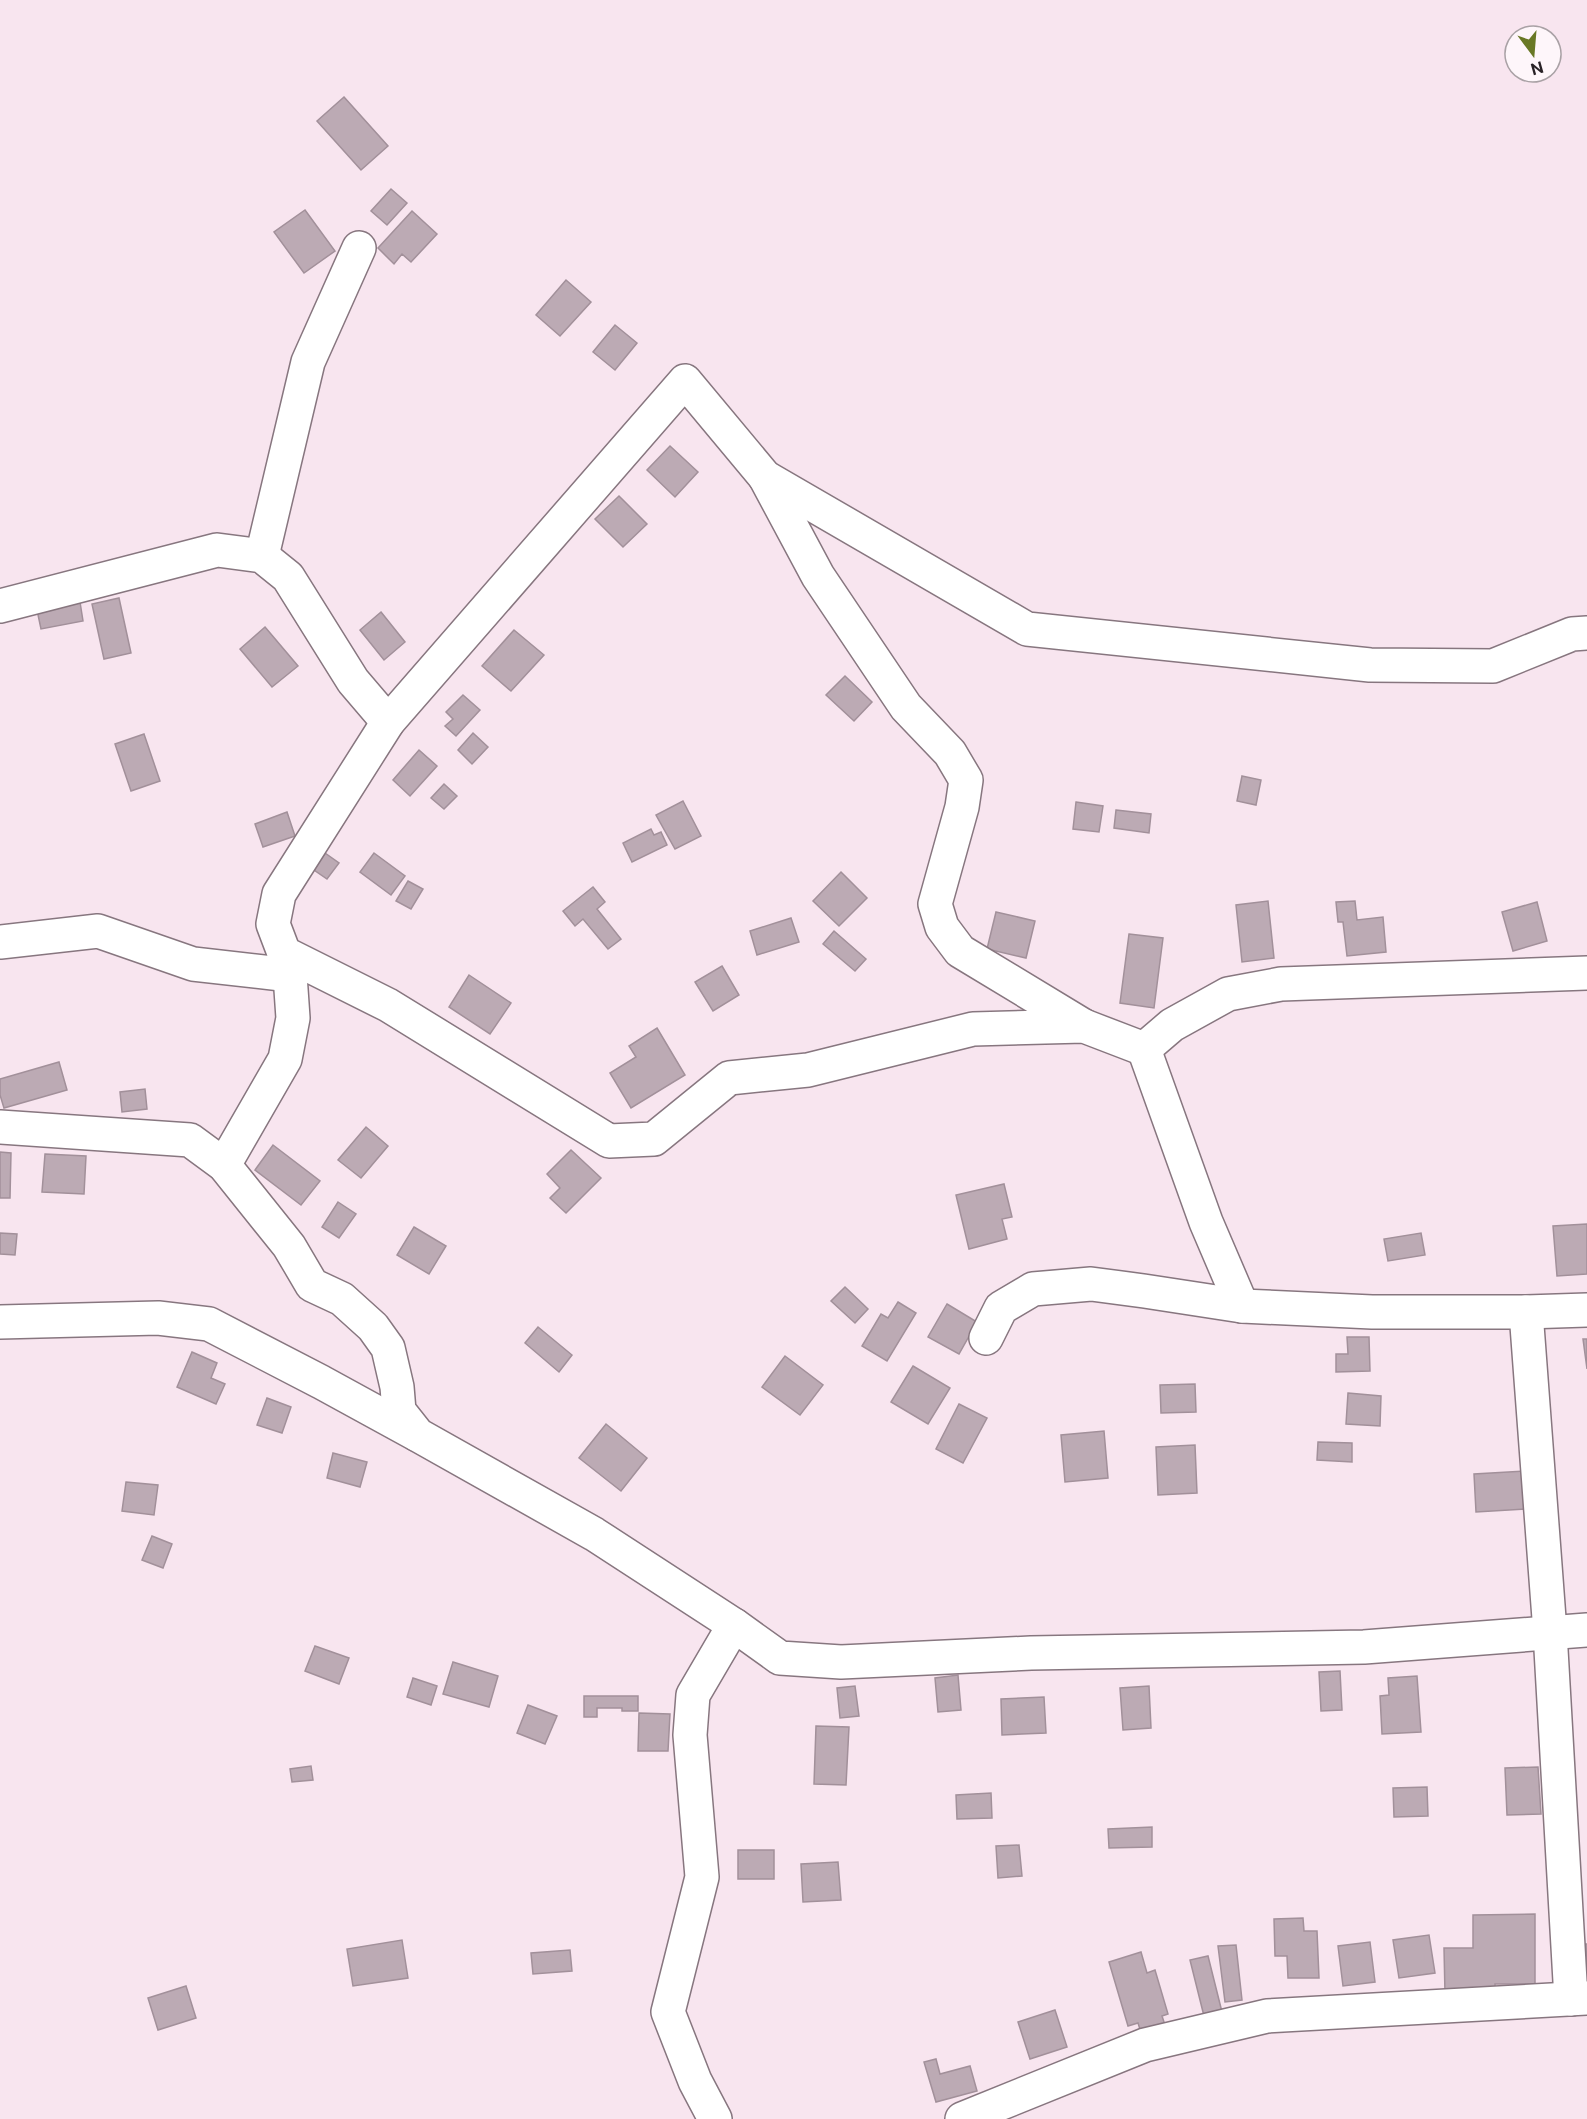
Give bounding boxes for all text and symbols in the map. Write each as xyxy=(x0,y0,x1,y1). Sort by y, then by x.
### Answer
north arrow xyxy=(1503,24,1563,84)
text: N xyxy=(1528,57,1546,79)

